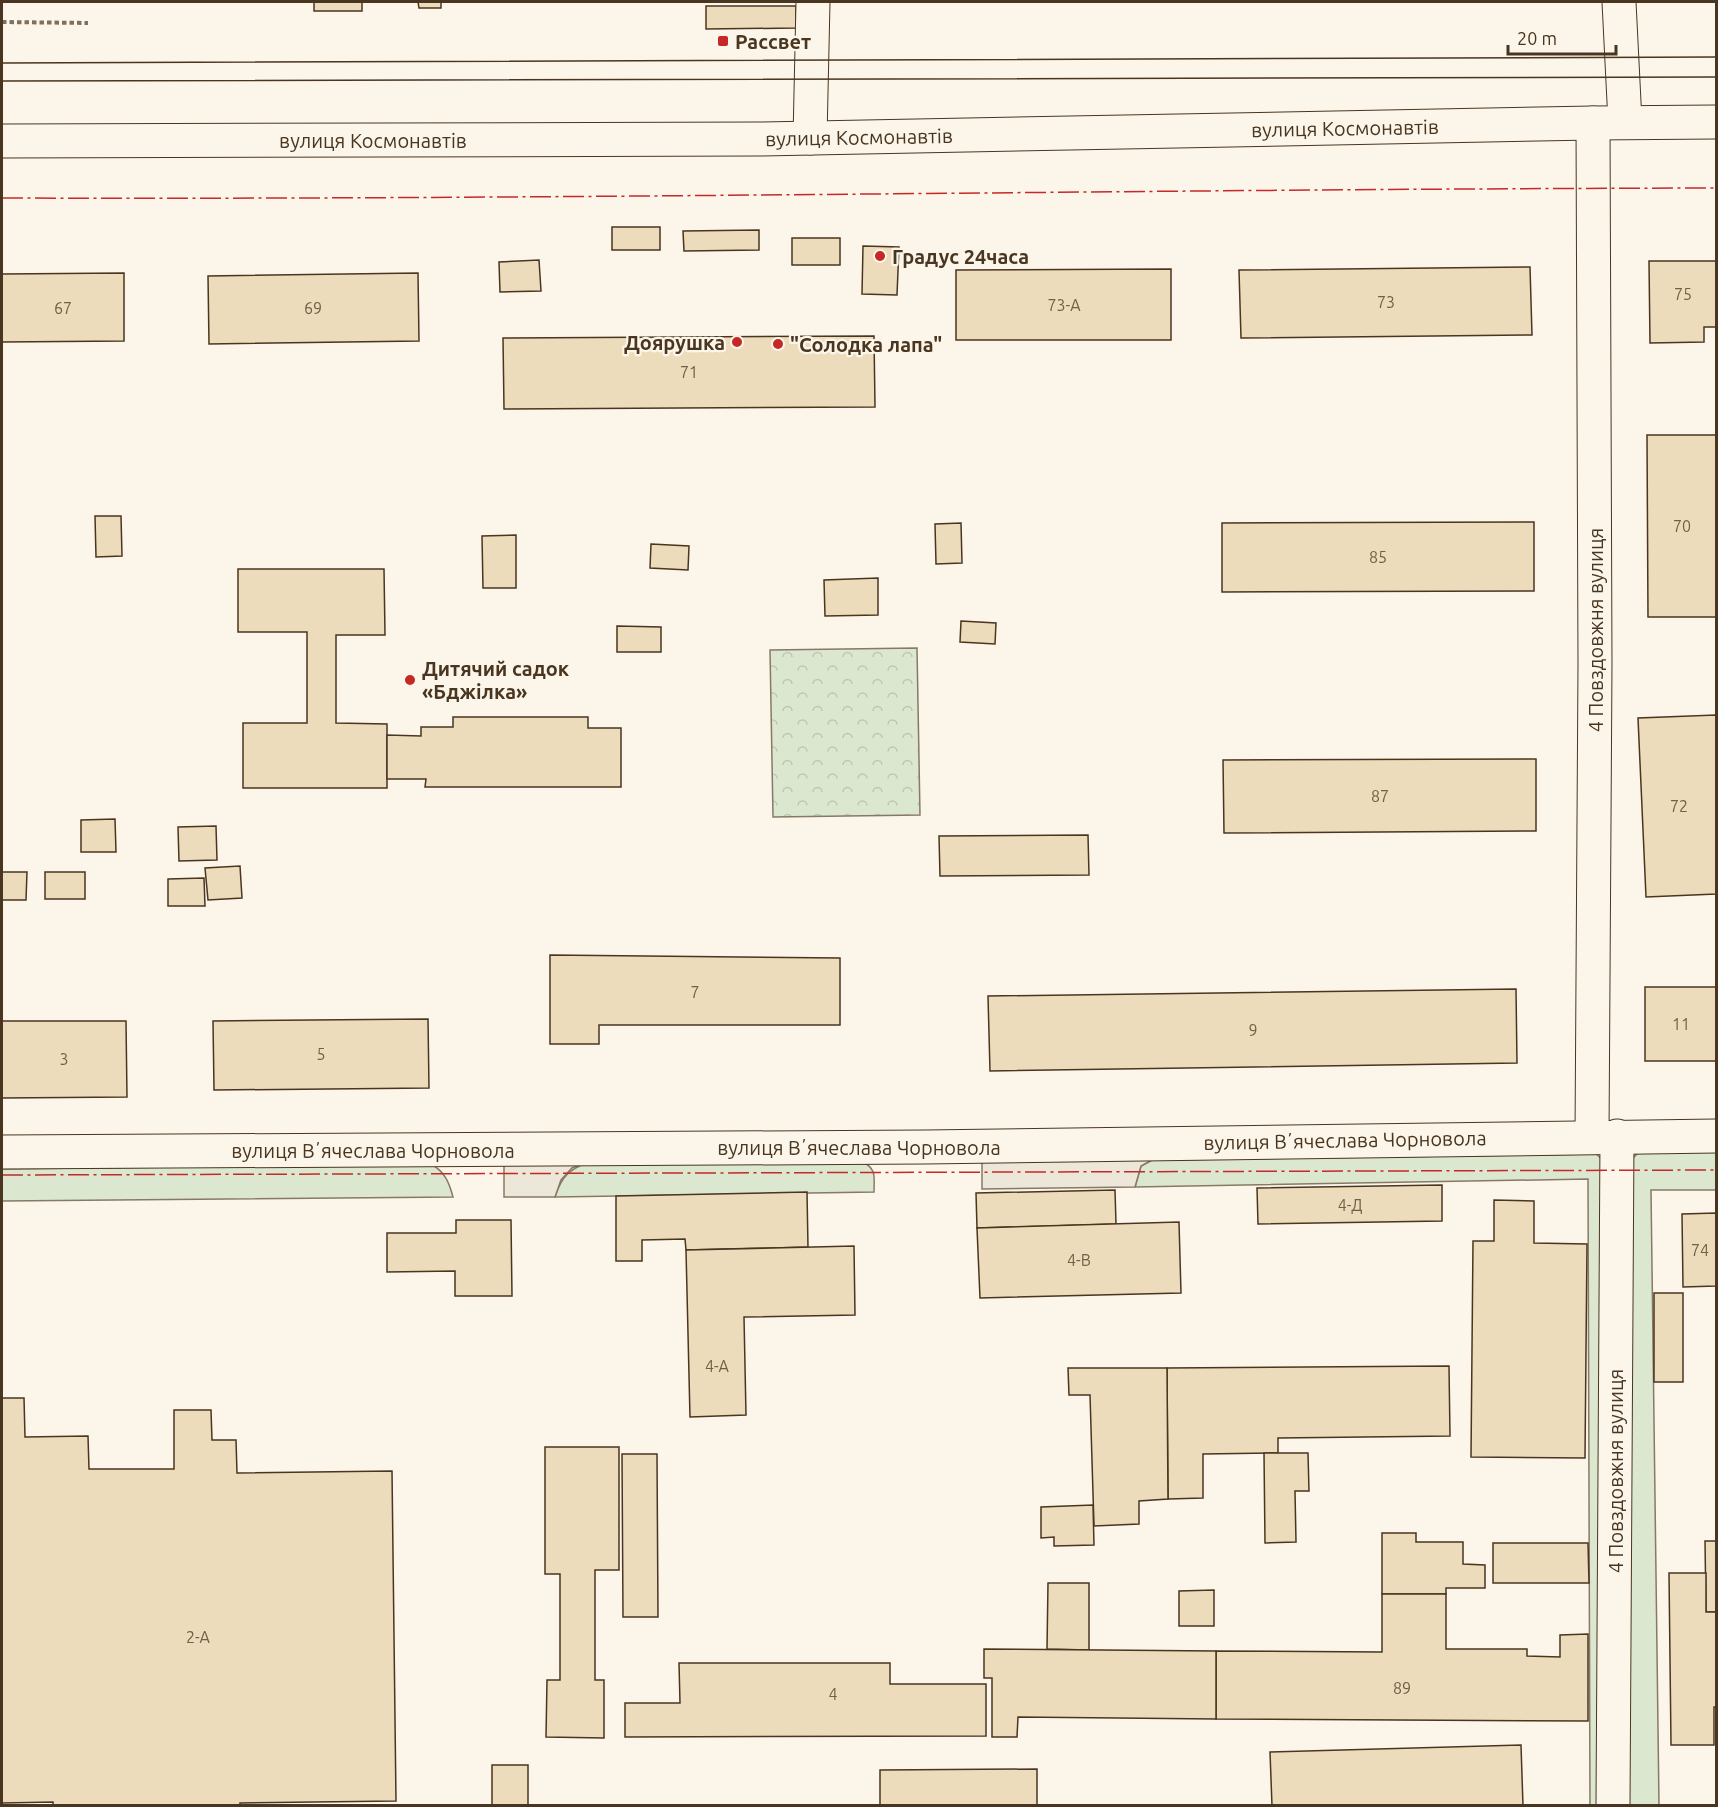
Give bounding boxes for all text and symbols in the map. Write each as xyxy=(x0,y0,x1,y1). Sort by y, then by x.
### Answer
scale bar xyxy=(1508,18,1616,56)
text: 20 m xyxy=(1517,28,1557,48)
place label: Рассвет xyxy=(735,30,811,53)
marker: Рассвет xyxy=(716,34,730,48)
street label: вулиця Космонавтів xyxy=(1251,115,1439,141)
street label: вулиця Космонавтів xyxy=(765,124,953,150)
street label: вулиця Космонавтів xyxy=(279,129,467,152)
place label: Градус 24часа xyxy=(892,245,1029,268)
marker: Градус 24часа xyxy=(873,249,887,263)
house number: 75 xyxy=(1674,285,1692,303)
house number: 73 xyxy=(1377,293,1395,311)
house number: 73-А xyxy=(1047,296,1081,314)
house number: 67 xyxy=(54,299,72,317)
house number: 69 xyxy=(304,299,322,317)
place label: Доярушка xyxy=(624,331,725,354)
place label: "Солодка лапа" xyxy=(790,333,942,356)
marker: Доярушка xyxy=(730,335,744,349)
marker: "Солодка лапа" xyxy=(771,337,785,351)
house number: 71 xyxy=(680,363,698,381)
house number: 70 xyxy=(1673,517,1691,535)
street label: 4 Повздовжня вулиця xyxy=(1584,528,1607,732)
house number: 85 xyxy=(1369,548,1387,566)
place label: Дитячий садок «Бджілка» xyxy=(422,657,570,703)
marker: Дитячий садок «Бджілка» xyxy=(403,673,417,687)
house number: 87 xyxy=(1371,787,1389,805)
house number: 72 xyxy=(1670,797,1688,815)
house number: 7 xyxy=(690,983,700,1001)
house number: 11 xyxy=(1672,1015,1690,1033)
house number: 9 xyxy=(1248,1021,1258,1039)
house number: 5 xyxy=(316,1045,326,1063)
house number: 3 xyxy=(59,1050,69,1068)
street label: вулиця Вʼячеслава Чорновола xyxy=(1203,1126,1487,1154)
street label: вулиця Вʼячеслава Чорновола xyxy=(717,1136,1001,1159)
street label: вулиця Вʼячеслава Чорновола xyxy=(231,1139,515,1162)
house number: 4-Д xyxy=(1338,1196,1362,1214)
house number: 74 xyxy=(1691,1241,1709,1259)
house number: 4-В xyxy=(1067,1251,1091,1269)
house number: 4-А xyxy=(705,1357,730,1375)
street label: 4 Повздовжня вулиця xyxy=(1604,1369,1627,1573)
house number: 2-А xyxy=(186,1628,211,1646)
house number: 89 xyxy=(1393,1679,1411,1697)
house number: 4 xyxy=(828,1685,838,1703)

